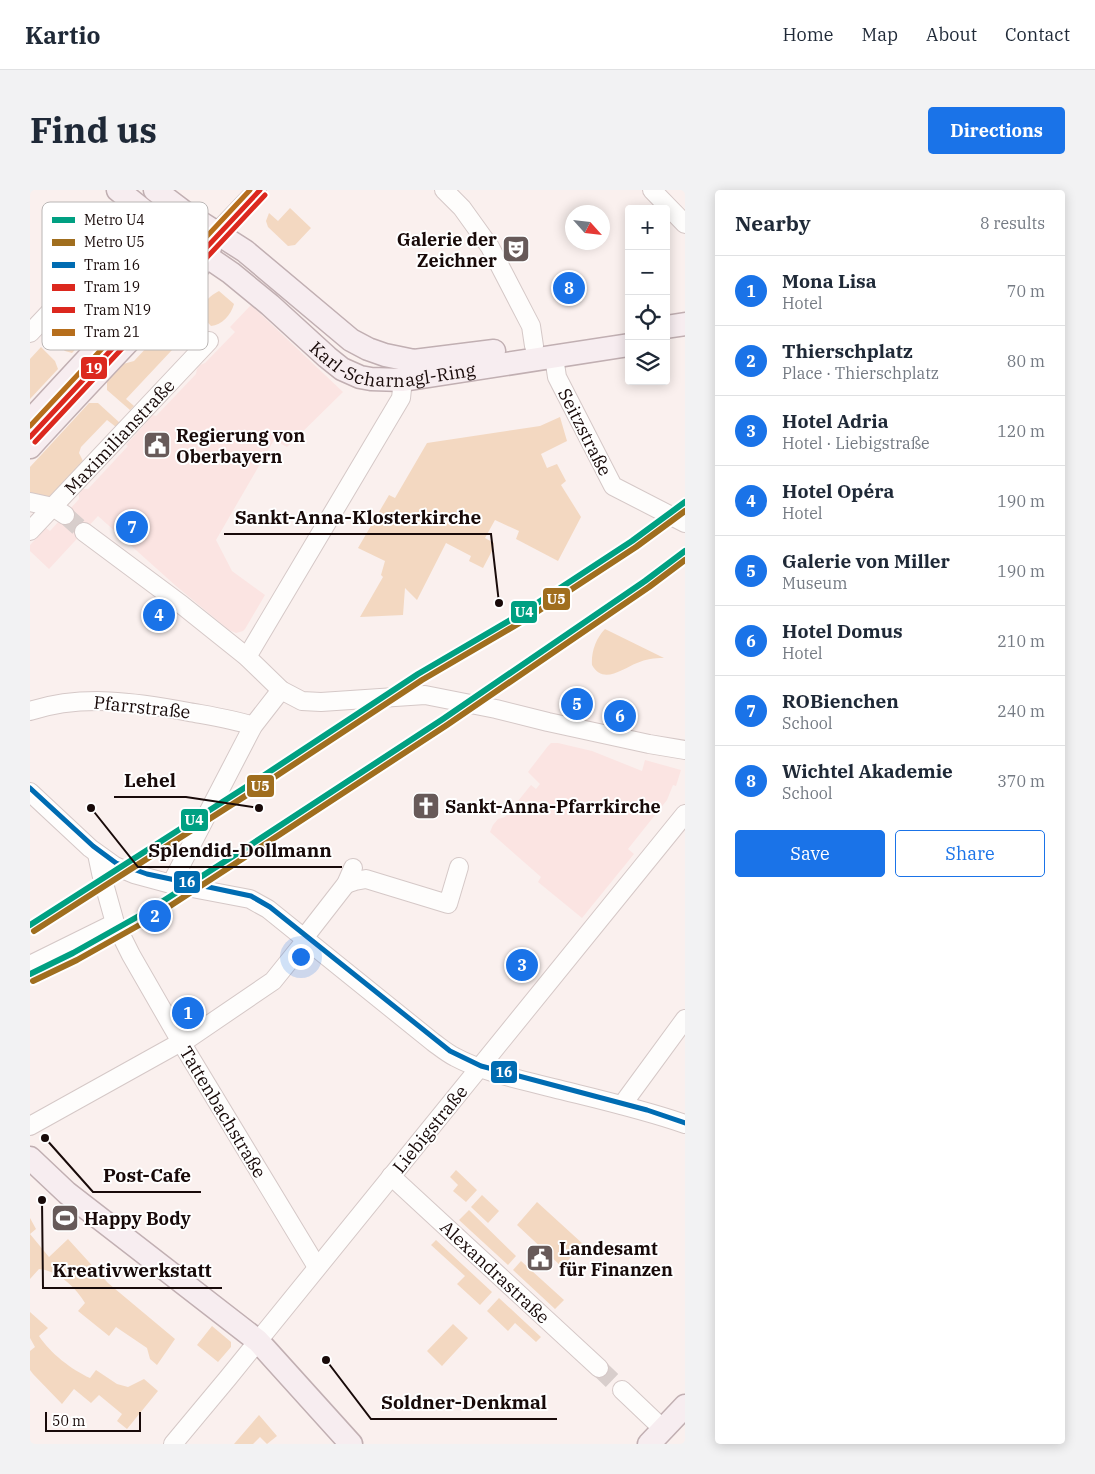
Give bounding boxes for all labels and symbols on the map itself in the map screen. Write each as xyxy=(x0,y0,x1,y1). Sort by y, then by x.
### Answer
legend xyxy=(42,202,208,350)
north arrow xyxy=(565,205,610,250)
text: Metro U4 xyxy=(84,211,145,229)
place label: Galerie der Zeichner xyxy=(397,228,497,272)
text: Metro U5 xyxy=(84,233,145,251)
theatre icon: Galerie der Zeichner xyxy=(501,234,531,264)
text: Tram 16 xyxy=(84,256,140,274)
pin: 8 xyxy=(553,269,585,307)
text: Tram 19 xyxy=(84,278,140,296)
text: Tram N19 xyxy=(84,301,151,319)
text: Tram 21 xyxy=(84,323,140,341)
street label: Karl-Scharnagl-Ring xyxy=(305,336,477,392)
line badge: 19 xyxy=(80,356,108,380)
text: 19 xyxy=(86,359,102,377)
street label: Maximilianstraße xyxy=(59,374,179,499)
street label: Seitzstraße xyxy=(553,384,617,480)
place label: Regierung von Oberbayern xyxy=(176,424,305,468)
public building icon: Regierung von Oberbayern xyxy=(142,430,172,460)
callout: Sankt-Anna-Klosterkirche xyxy=(224,500,491,534)
text: Sankt-Anna-Klosterkirche xyxy=(235,505,482,529)
pin: 7 xyxy=(116,508,148,546)
line badge: U5 xyxy=(542,587,571,611)
text: U5 xyxy=(546,590,566,608)
pin: 4 xyxy=(143,596,175,634)
line badge: U4 xyxy=(510,600,538,624)
text: U4 xyxy=(514,603,534,621)
pin: 5 xyxy=(561,685,593,723)
street label: Pfarrstraße xyxy=(92,690,192,724)
pin: 6 xyxy=(604,697,636,735)
callout: Lehel xyxy=(114,763,186,797)
text: Lehel xyxy=(124,768,176,792)
line badge: U5 xyxy=(246,774,275,798)
text: U5 xyxy=(250,777,270,795)
church icon: Sankt-Anna-Pfarrkirche xyxy=(411,791,441,821)
place label: Sankt-Anna-Pfarrkirche xyxy=(445,795,661,818)
line badge: U4 xyxy=(180,808,209,832)
text: U4 xyxy=(184,811,204,829)
callout: Splendid-Dollmann xyxy=(138,833,342,867)
text: Splendid-Dollmann xyxy=(148,838,332,862)
line badge: 16 xyxy=(173,870,201,894)
text: 16 xyxy=(179,873,195,891)
pin: 2 xyxy=(139,897,171,935)
your location xyxy=(288,944,314,970)
pin: 3 xyxy=(506,946,538,984)
pin: 1 xyxy=(172,994,204,1032)
street label: Tattenbachstraße xyxy=(175,1042,271,1182)
line badge: 16 xyxy=(490,1060,518,1084)
text: 16 xyxy=(496,1063,512,1081)
street label: Liebigstraße xyxy=(388,1080,472,1178)
callout: Post-Cafe xyxy=(93,1158,201,1192)
text: Post-Cafe xyxy=(103,1163,191,1187)
sports icon: Happy Body xyxy=(50,1203,80,1233)
place label: Happy Body xyxy=(84,1207,192,1230)
street label: Alexandrastraße xyxy=(436,1215,554,1329)
place label: Landesamt für Finanzen xyxy=(559,1237,673,1281)
public building icon: Landesamt für Finanzen xyxy=(525,1243,555,1273)
callout: Kreativwerkstatt xyxy=(43,1254,222,1288)
text: Kreativwerkstatt xyxy=(52,1258,212,1282)
callout: Soldner-Denkmal xyxy=(371,1385,557,1419)
text: Soldner-Denkmal xyxy=(381,1390,547,1414)
scale bar xyxy=(45,1409,141,1432)

